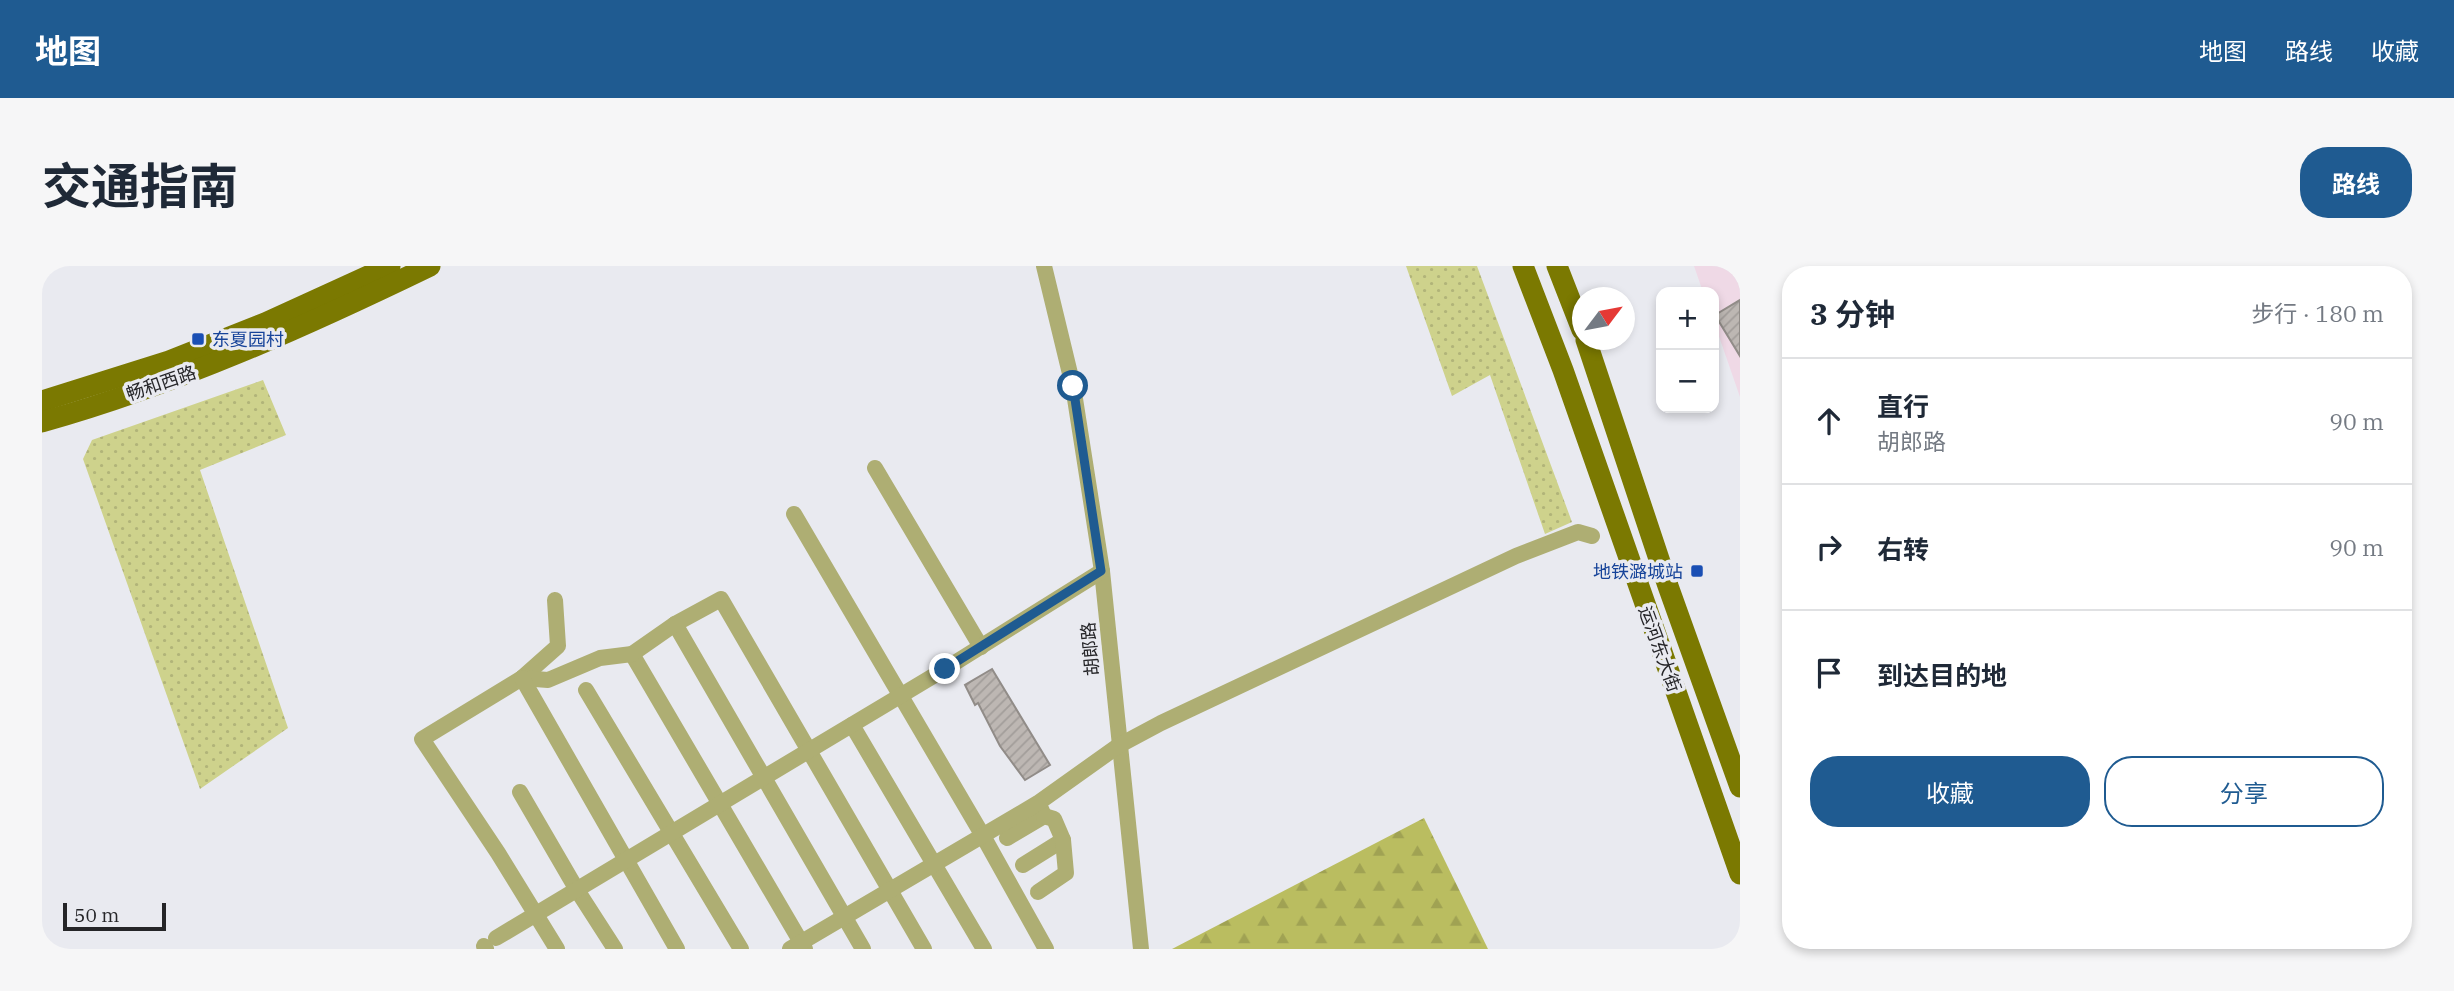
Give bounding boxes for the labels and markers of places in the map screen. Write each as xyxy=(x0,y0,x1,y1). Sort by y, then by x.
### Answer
place label: 东夏园村 xyxy=(212,328,284,351)
marker: 东夏园村 xyxy=(190,331,206,347)
place label: 地铁潞城站 xyxy=(1593,560,1683,583)
marker: 地铁潞城站 xyxy=(1689,563,1705,579)

